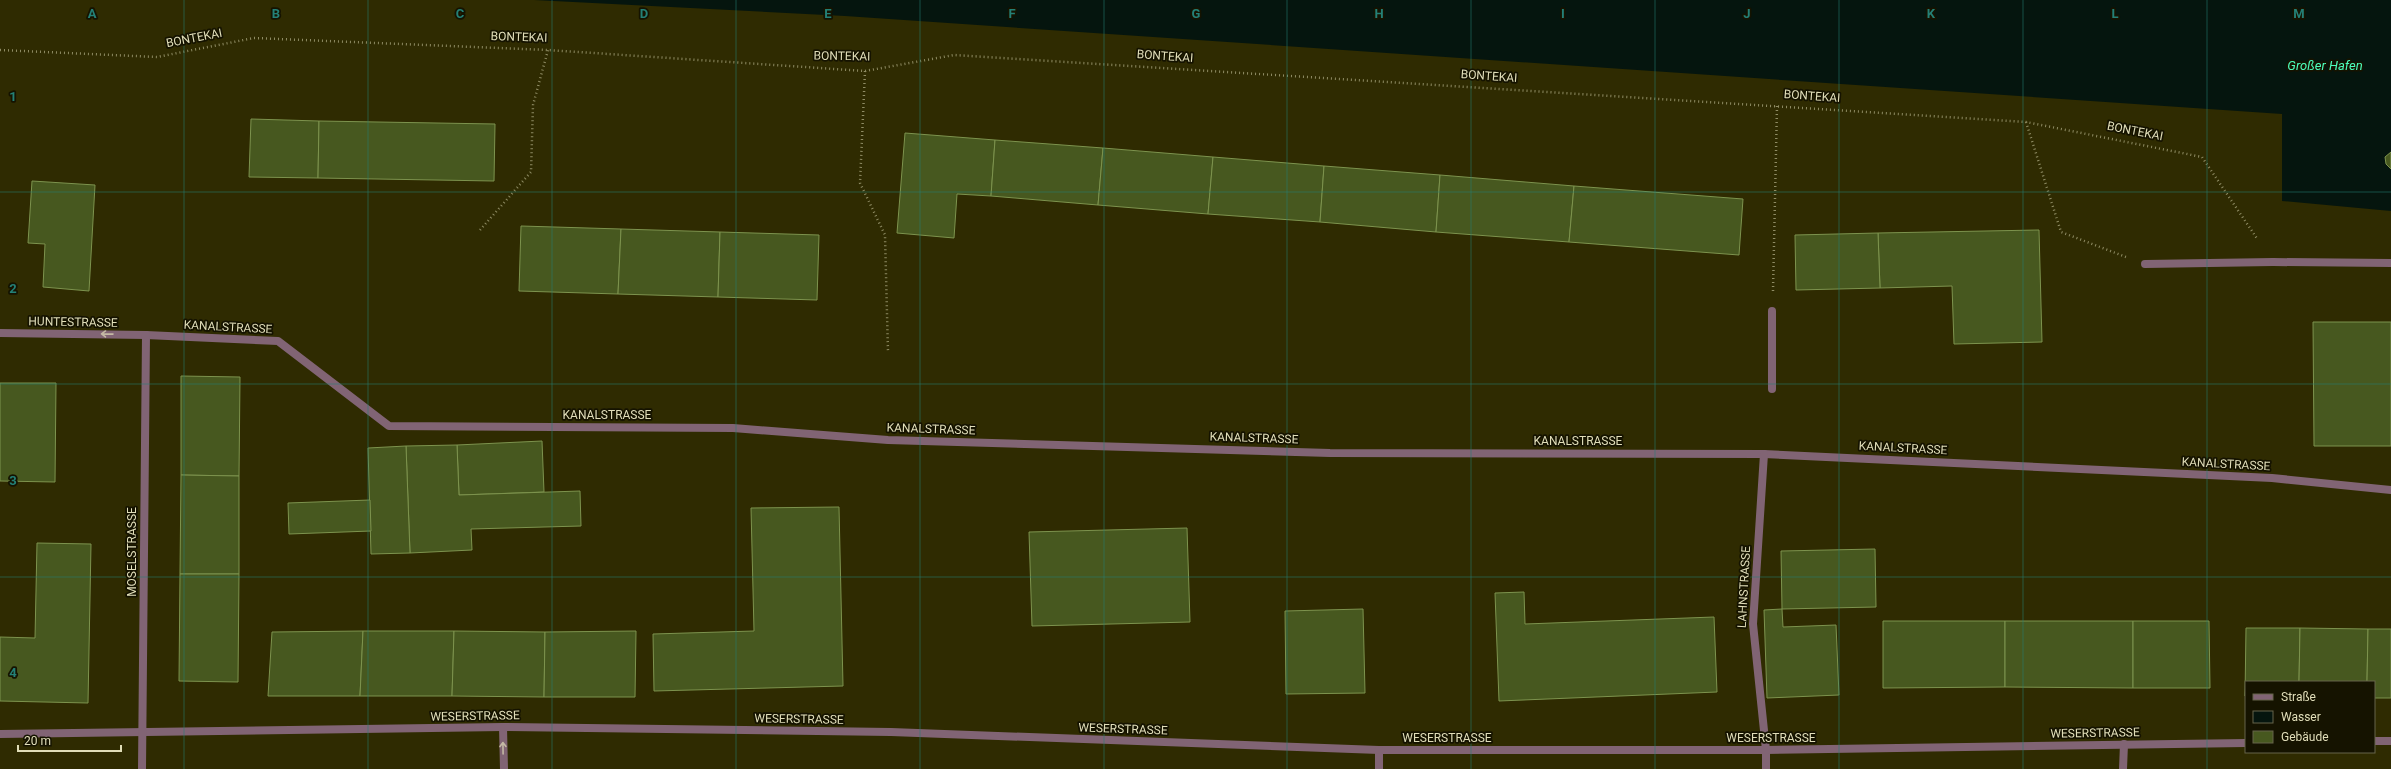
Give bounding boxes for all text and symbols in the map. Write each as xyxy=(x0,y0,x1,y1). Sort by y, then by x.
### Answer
text: A xyxy=(88,6,97,21)
text: B xyxy=(272,6,280,21)
text: C xyxy=(456,6,465,21)
text: D xyxy=(640,6,648,21)
text: E xyxy=(824,6,832,21)
text: F xyxy=(1008,6,1016,21)
text: G xyxy=(1192,6,1201,21)
text: H xyxy=(1374,6,1384,21)
text: I xyxy=(1561,6,1565,21)
text: J xyxy=(1743,6,1751,21)
text: K xyxy=(1927,6,1936,21)
text: L xyxy=(2111,6,2119,21)
text: M xyxy=(2293,6,2305,21)
street label: BONTEKAI xyxy=(165,26,223,50)
street label: BONTEKAI xyxy=(490,29,548,45)
street label: BONTEKAI xyxy=(1136,47,1194,65)
street label: BONTEKAI xyxy=(814,49,870,63)
water label: Großer Hafen xyxy=(2287,58,2363,73)
street label: BONTEKAI xyxy=(1460,67,1518,85)
street label: BONTEKAI xyxy=(1783,87,1841,105)
text: 1 xyxy=(9,89,17,104)
street label: BONTEKAI xyxy=(2106,119,2164,143)
text: 2 xyxy=(9,281,17,296)
street label: HUNTESTRASSE xyxy=(28,314,118,330)
street label: KANALSTRASSE xyxy=(183,318,273,336)
one-way arrow xyxy=(101,330,114,338)
street label: KANALSTRASSE xyxy=(563,408,652,422)
street label: KANALSTRASSE xyxy=(886,420,976,438)
street label: KANALSTRASSE xyxy=(1209,429,1299,447)
street label: KANALSTRASSE xyxy=(1534,434,1623,448)
street label: KANALSTRASSE xyxy=(1858,439,1948,457)
street label: KANALSTRASSE xyxy=(2181,455,2271,473)
text: 3 xyxy=(9,473,17,488)
street label: MOSELSTRASSE xyxy=(125,507,139,597)
street label: LAHNSTRASSE xyxy=(1735,545,1753,628)
text: 4 xyxy=(9,665,17,680)
legend xyxy=(2245,681,2375,753)
text: Straße xyxy=(2281,690,2316,704)
street label: WESERSTRASSE xyxy=(430,708,520,724)
text: Wasser xyxy=(2281,710,2321,724)
street label: WESERSTRASSE xyxy=(754,711,844,727)
street label: WESERSTRASSE xyxy=(1078,720,1168,738)
street label: WESERSTRASSE xyxy=(2050,725,2140,741)
scale bar xyxy=(18,727,121,753)
text: Gebäude xyxy=(2281,730,2329,744)
street label: WESERSTRASSE xyxy=(1402,731,1492,745)
street label: WESERSTRASSE xyxy=(1726,731,1816,745)
text: 20 m xyxy=(24,734,51,748)
one-way arrow xyxy=(499,742,507,755)

